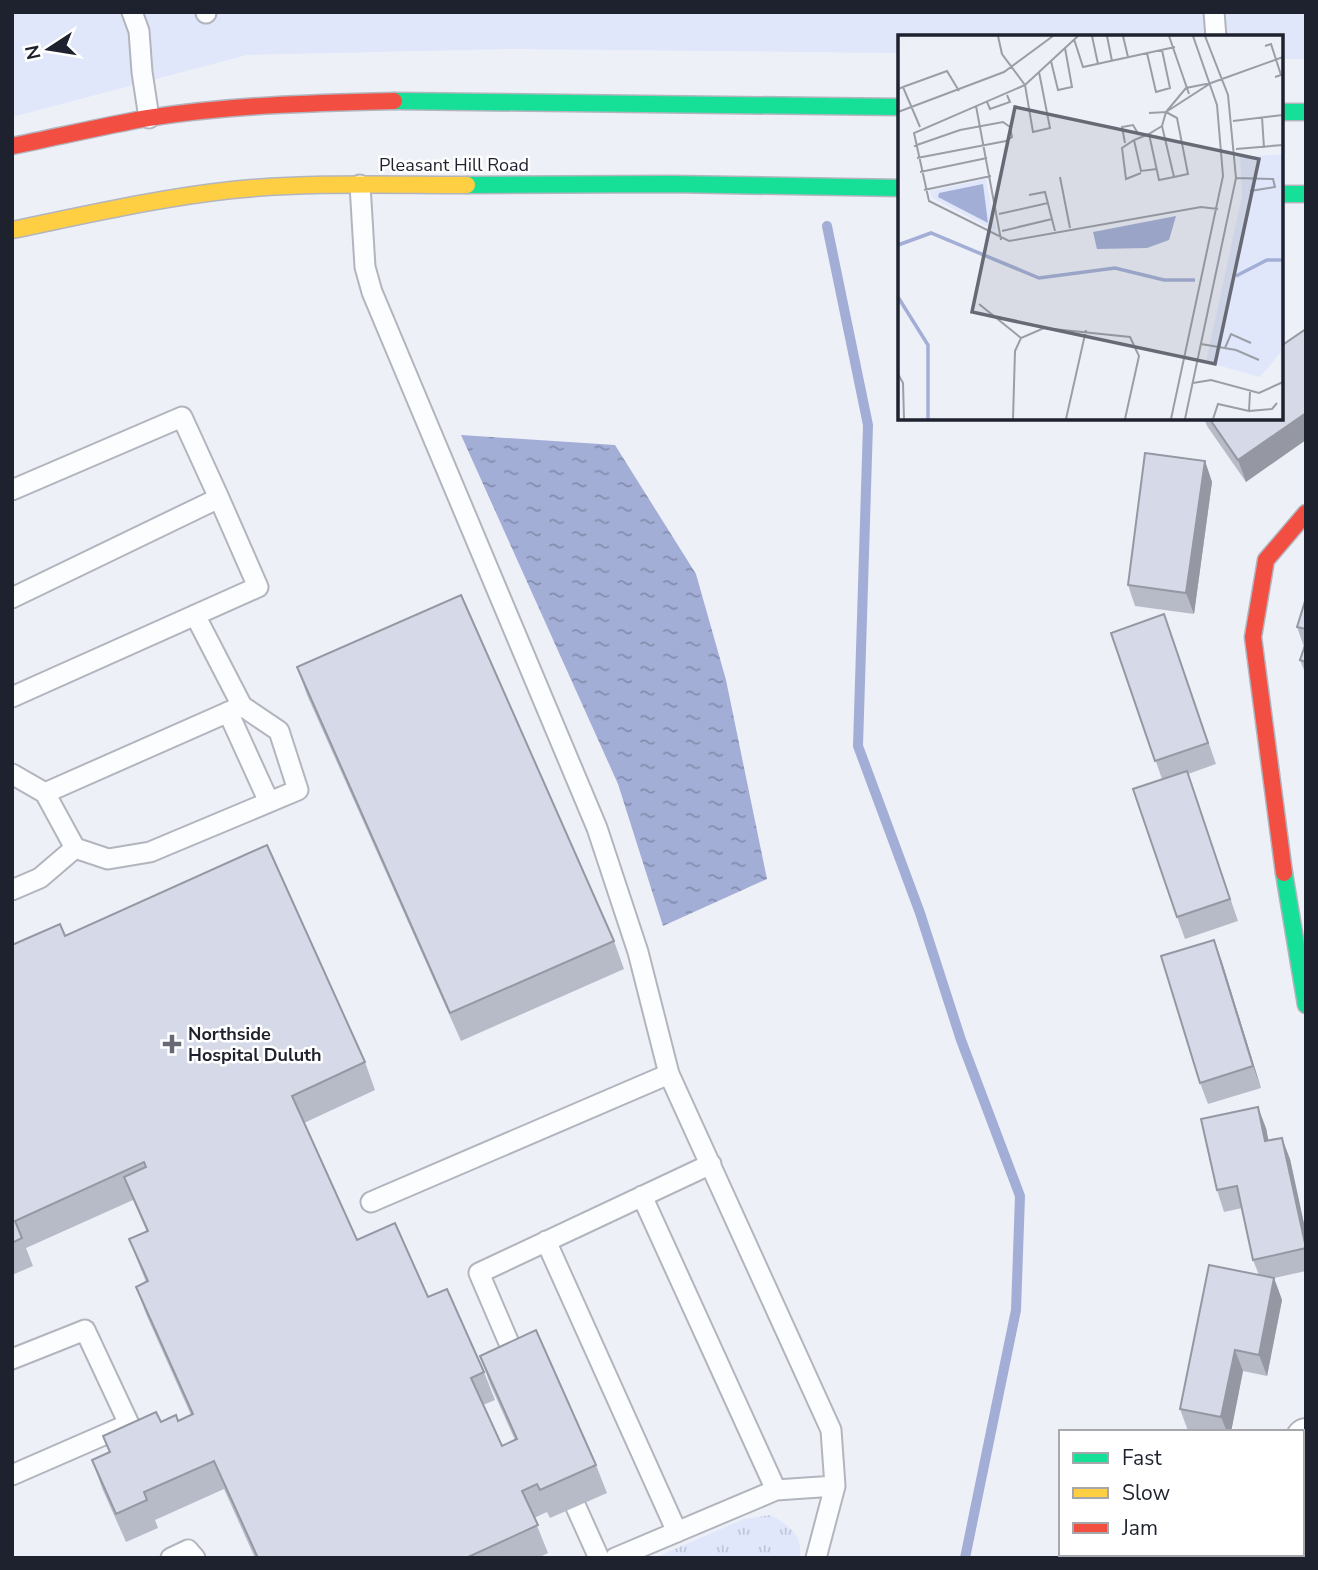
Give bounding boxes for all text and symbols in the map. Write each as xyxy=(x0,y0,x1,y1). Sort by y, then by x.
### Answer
north arrow xyxy=(14,14,84,84)
inset map xyxy=(898,35,1283,420)
text: N xyxy=(19,43,48,62)
street label: Pleasant Hill Road xyxy=(379,153,529,177)
place label: Northside Hospital Duluth xyxy=(188,1022,322,1067)
marker: Northside Hospital Duluth xyxy=(162,1034,182,1054)
legend xyxy=(1059,1430,1304,1556)
text: Fast xyxy=(1122,1444,1162,1472)
text: Slow xyxy=(1122,1479,1171,1507)
text: Jam xyxy=(1121,1514,1158,1542)

